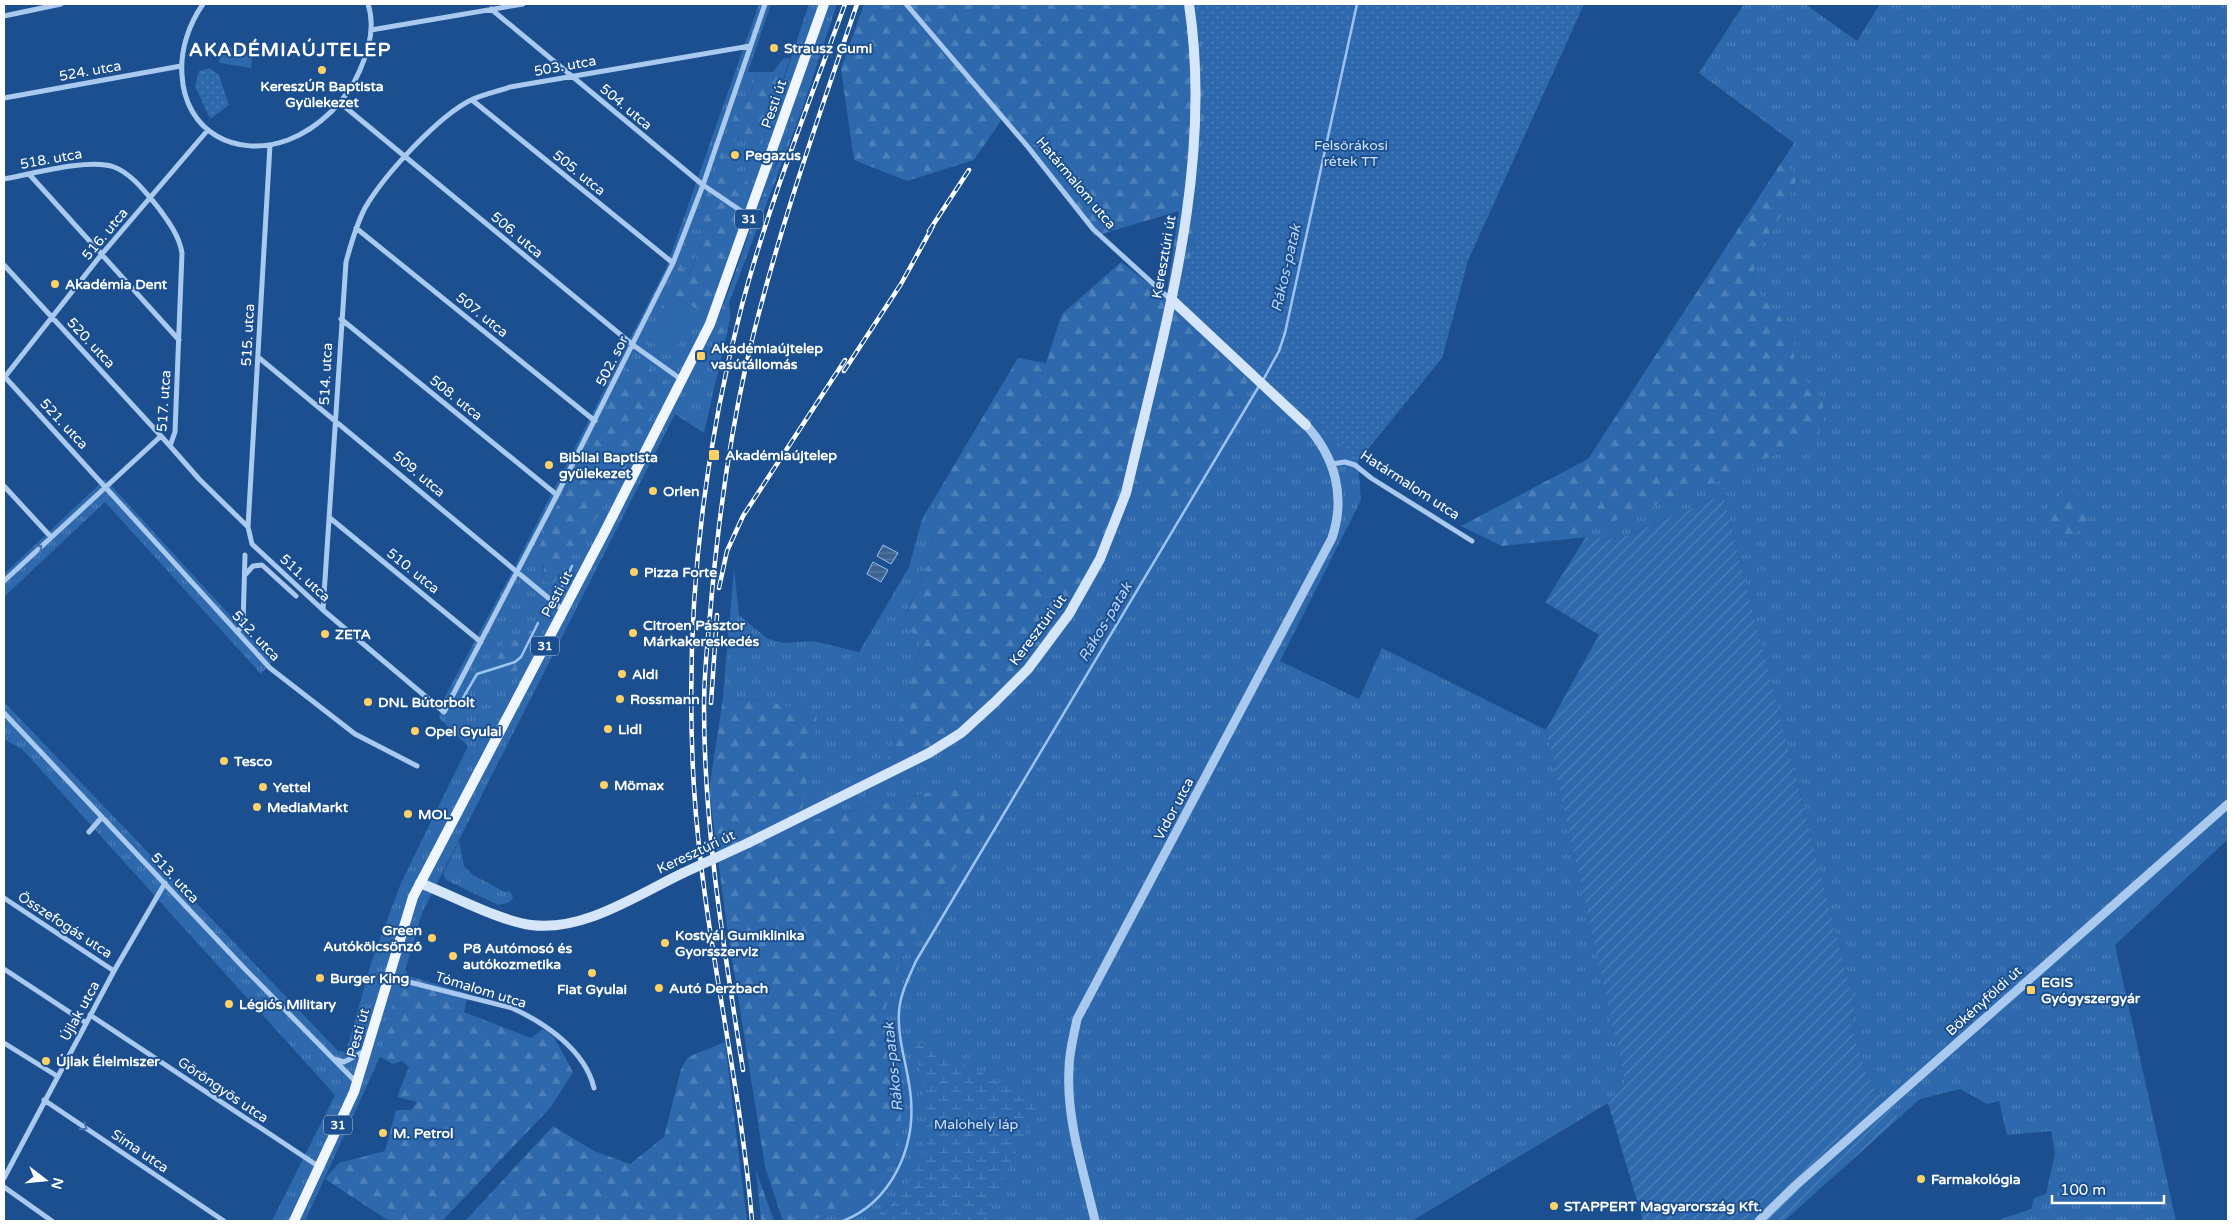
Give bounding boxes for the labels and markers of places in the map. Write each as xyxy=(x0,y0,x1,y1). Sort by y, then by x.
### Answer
place label: Strausz Gumi xyxy=(784,40,872,57)
marker: Strausz Gumi xyxy=(768,42,780,54)
marker: KereszÚR Baptista Gyülekezet xyxy=(316,64,328,76)
place label: KereszÚR Baptista Gyülekezet xyxy=(260,78,384,111)
place label: Pegazus xyxy=(745,147,801,164)
marker: Pegazus xyxy=(729,149,741,161)
place label: Akadémia Dent xyxy=(65,276,168,293)
marker: Akadémia Dent xyxy=(49,278,61,290)
place label: Akadémiaújtelep vasútállomás xyxy=(711,340,823,373)
marker: Akadémiaújtelep vasútállomás xyxy=(695,350,707,362)
place label: Akadémiaújtelep xyxy=(725,447,837,464)
marker: Akadémiaújtelep xyxy=(707,448,721,462)
place label: Bibliai Baptista gyülekezet xyxy=(559,449,658,482)
marker: Bibliai Baptista gyülekezet xyxy=(543,459,555,471)
place label: Orlen xyxy=(663,483,700,500)
marker: Orlen xyxy=(647,485,659,497)
place label: Pizza Forte xyxy=(644,564,717,581)
marker: Pizza Forte xyxy=(628,566,640,578)
place label: Citroen Pásztor Márkakereskedés xyxy=(643,617,760,650)
place label: ZETA xyxy=(335,626,372,643)
marker: Citroen Pásztor Márkakereskedés xyxy=(627,627,639,639)
marker: ZETA xyxy=(319,628,331,640)
place label: Aldi xyxy=(632,666,658,683)
marker: Aldi xyxy=(616,668,628,680)
place label: Rossmann xyxy=(630,691,700,708)
marker: Rossmann xyxy=(614,693,626,705)
place label: DNL Bútorbolt xyxy=(378,694,476,711)
marker: DNL Bútorbolt xyxy=(362,696,374,708)
place label: Lidl xyxy=(618,721,642,738)
place label: Opel Gyulai xyxy=(425,723,502,740)
marker: Lidl xyxy=(602,723,614,735)
marker: Opel Gyulai xyxy=(409,725,421,737)
place label: Tesco xyxy=(233,753,273,770)
marker: Tesco xyxy=(218,755,230,767)
place label: Mömax xyxy=(614,777,665,794)
place label: Yettel xyxy=(273,779,311,796)
marker: Mömax xyxy=(598,779,610,791)
marker: Yettel xyxy=(257,781,269,793)
place label: MediaMarkt xyxy=(267,799,349,816)
marker: MediaMarkt xyxy=(251,801,263,813)
place label: MOL xyxy=(418,806,452,823)
marker: MOL xyxy=(402,808,414,820)
place label: Green Autókölcsönző xyxy=(323,922,422,955)
place label: Kostyál Gumiklinika Gyorsszerviz xyxy=(675,927,805,960)
marker: Green Autókölcsönző xyxy=(426,932,438,944)
marker: Kostyál Gumiklinika Gyorsszerviz xyxy=(659,937,671,949)
place label: P8 Autómosó és autókozmetika xyxy=(463,940,573,973)
marker: P8 Autómosó és autókozmetika xyxy=(447,950,459,962)
marker: Fiat Gyulai xyxy=(586,967,598,979)
place label: Burger King xyxy=(330,970,409,987)
marker: Burger King xyxy=(314,972,326,984)
place label: EGIS Gyógyszergyár xyxy=(2041,974,2141,1007)
place label: Autó Derzbach xyxy=(669,980,768,997)
place label: Fiat Gyulai xyxy=(557,981,627,998)
marker: Autó Derzbach xyxy=(653,982,665,994)
marker: EGIS Gyógyszergyár xyxy=(2025,984,2037,996)
place label: Légiós Military xyxy=(239,996,337,1013)
marker: Légiós Military xyxy=(223,998,235,1010)
place label: Újlak Élelmiszer xyxy=(56,1053,160,1070)
marker: Újlak Élelmiszer xyxy=(40,1055,52,1067)
place label: M. Petrol xyxy=(393,1125,453,1142)
marker: M. Petrol xyxy=(377,1127,389,1139)
place label: Farmakológia xyxy=(1931,1171,2021,1188)
marker: Farmakológia xyxy=(1915,1173,1927,1185)
place label: STAPPERT Magyarország Kft. xyxy=(1564,1198,1762,1215)
marker: STAPPERT Magyarország Kft. xyxy=(1548,1200,1560,1212)

